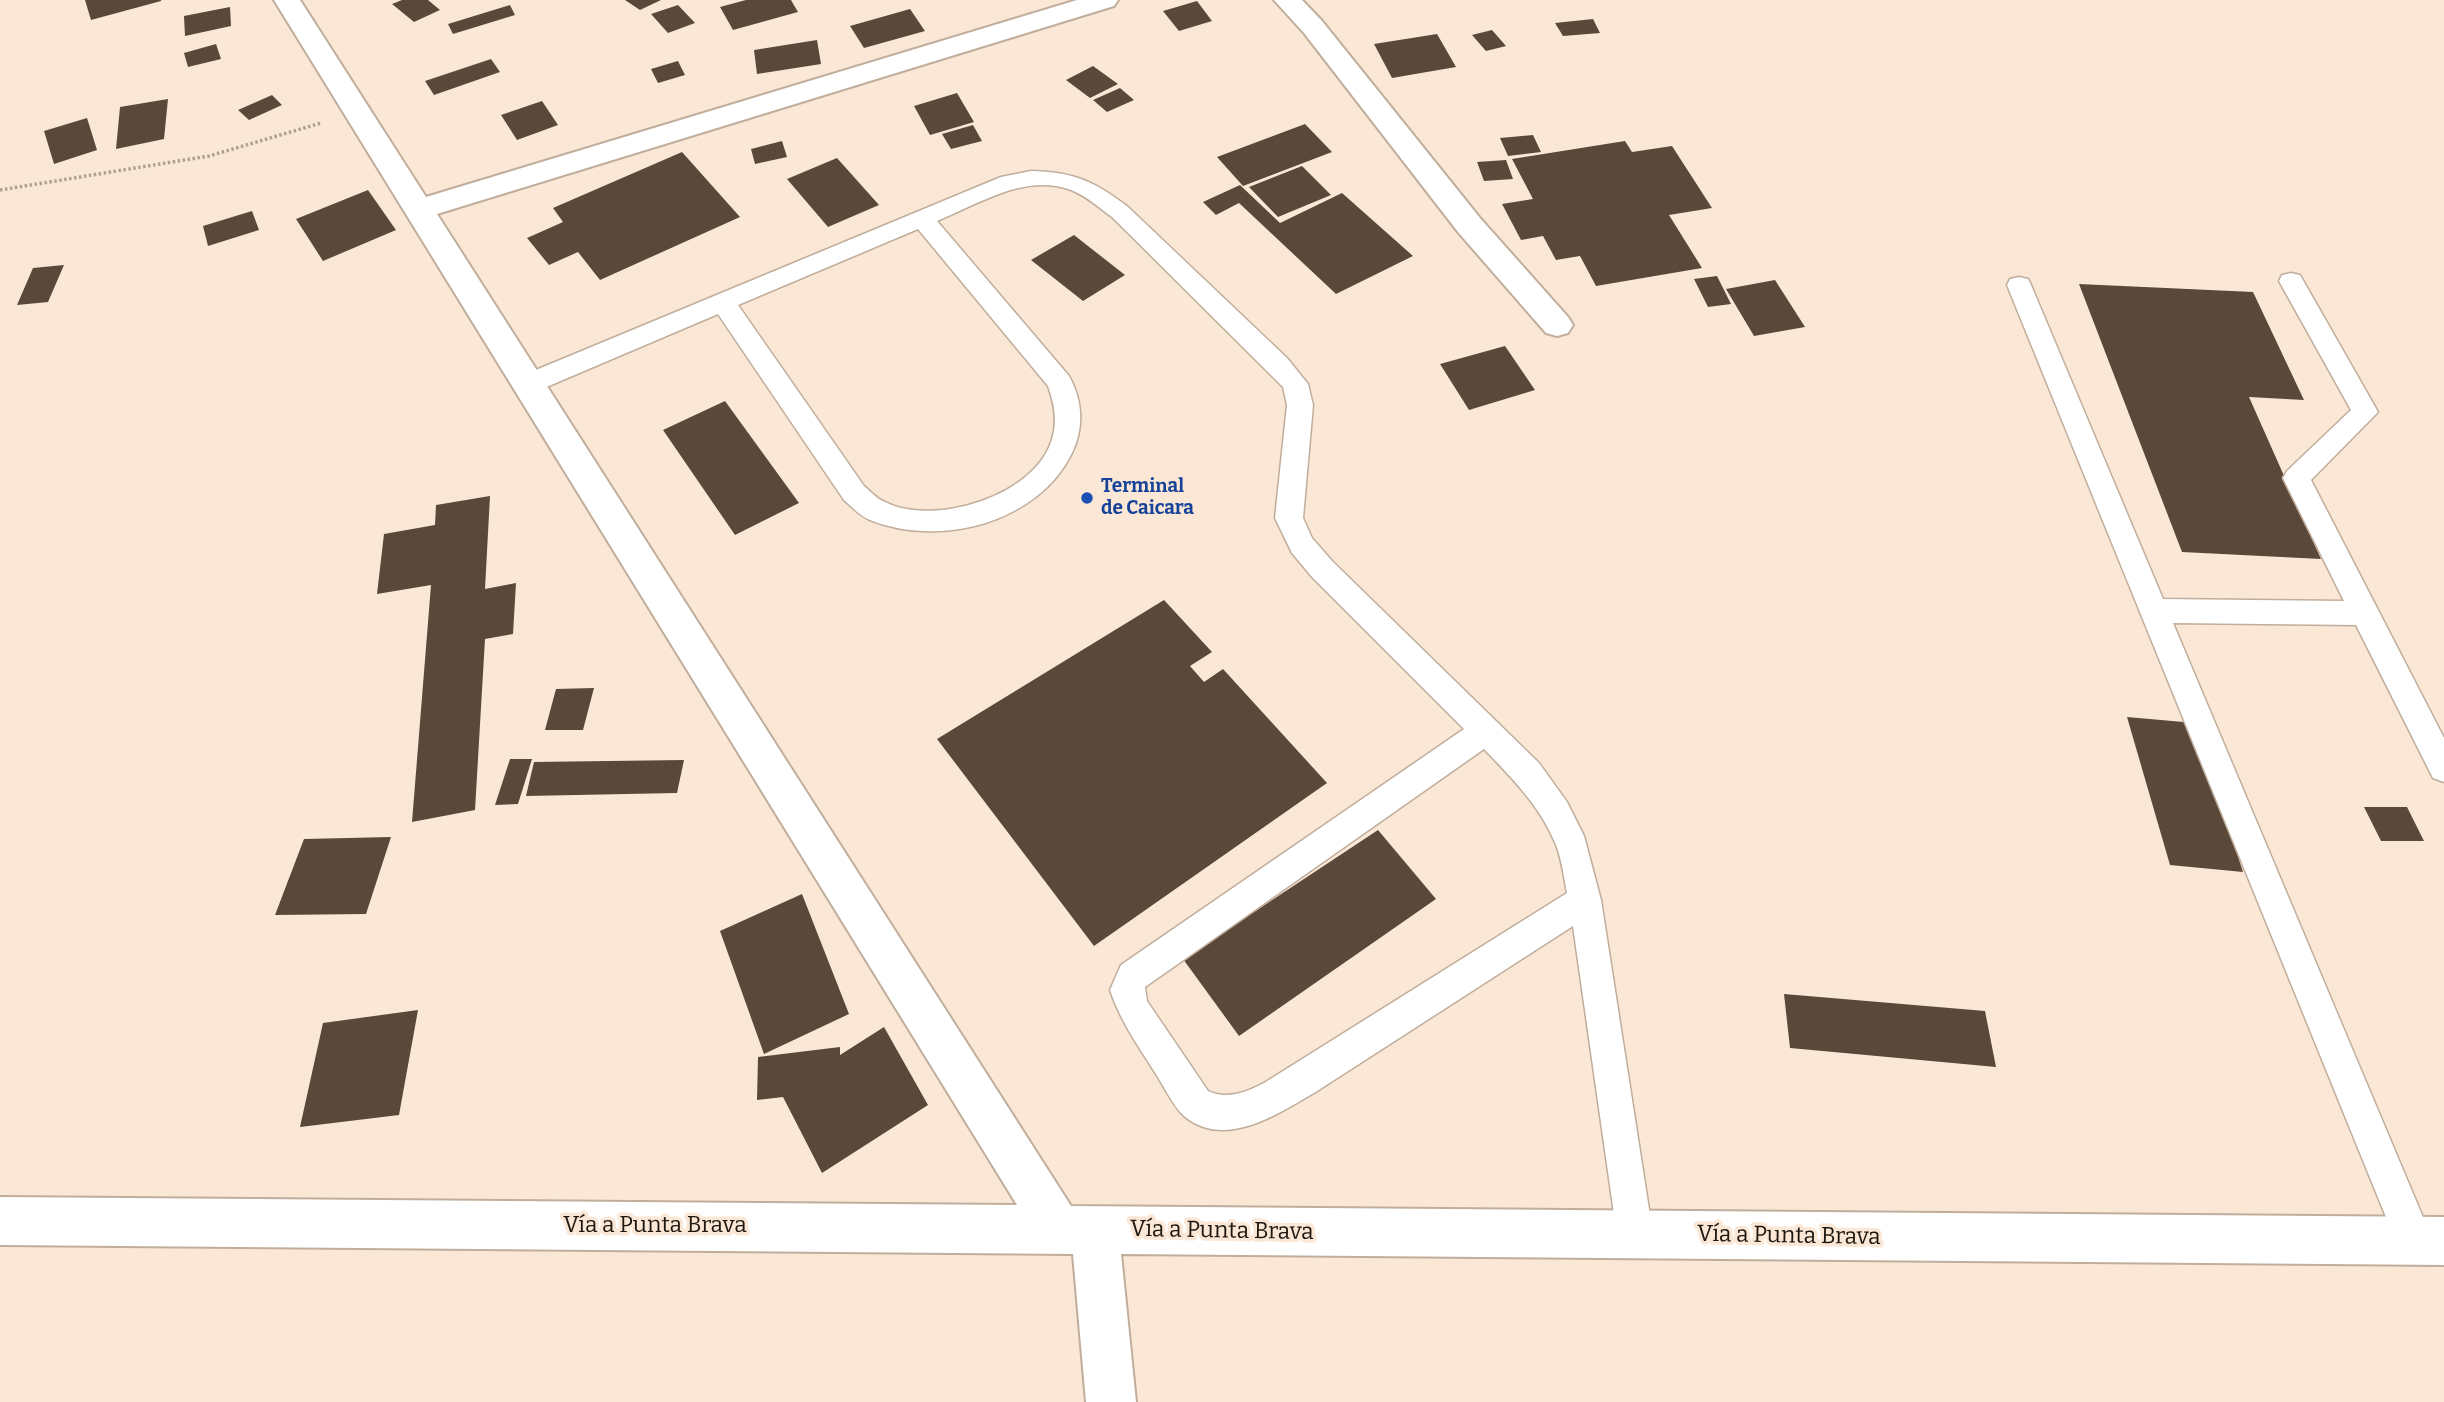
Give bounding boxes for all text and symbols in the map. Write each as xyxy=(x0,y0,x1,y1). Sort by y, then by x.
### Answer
place label: Terminal de Caicara xyxy=(1101,476,1194,520)
marker: Terminal de Caicara xyxy=(1079,490,1095,506)
street label: Vía a Punta Brava xyxy=(563,1212,747,1240)
street label: Vía a Punta Brava xyxy=(1130,1216,1314,1246)
street label: Vía a Punta Brava xyxy=(1697,1221,1881,1251)

